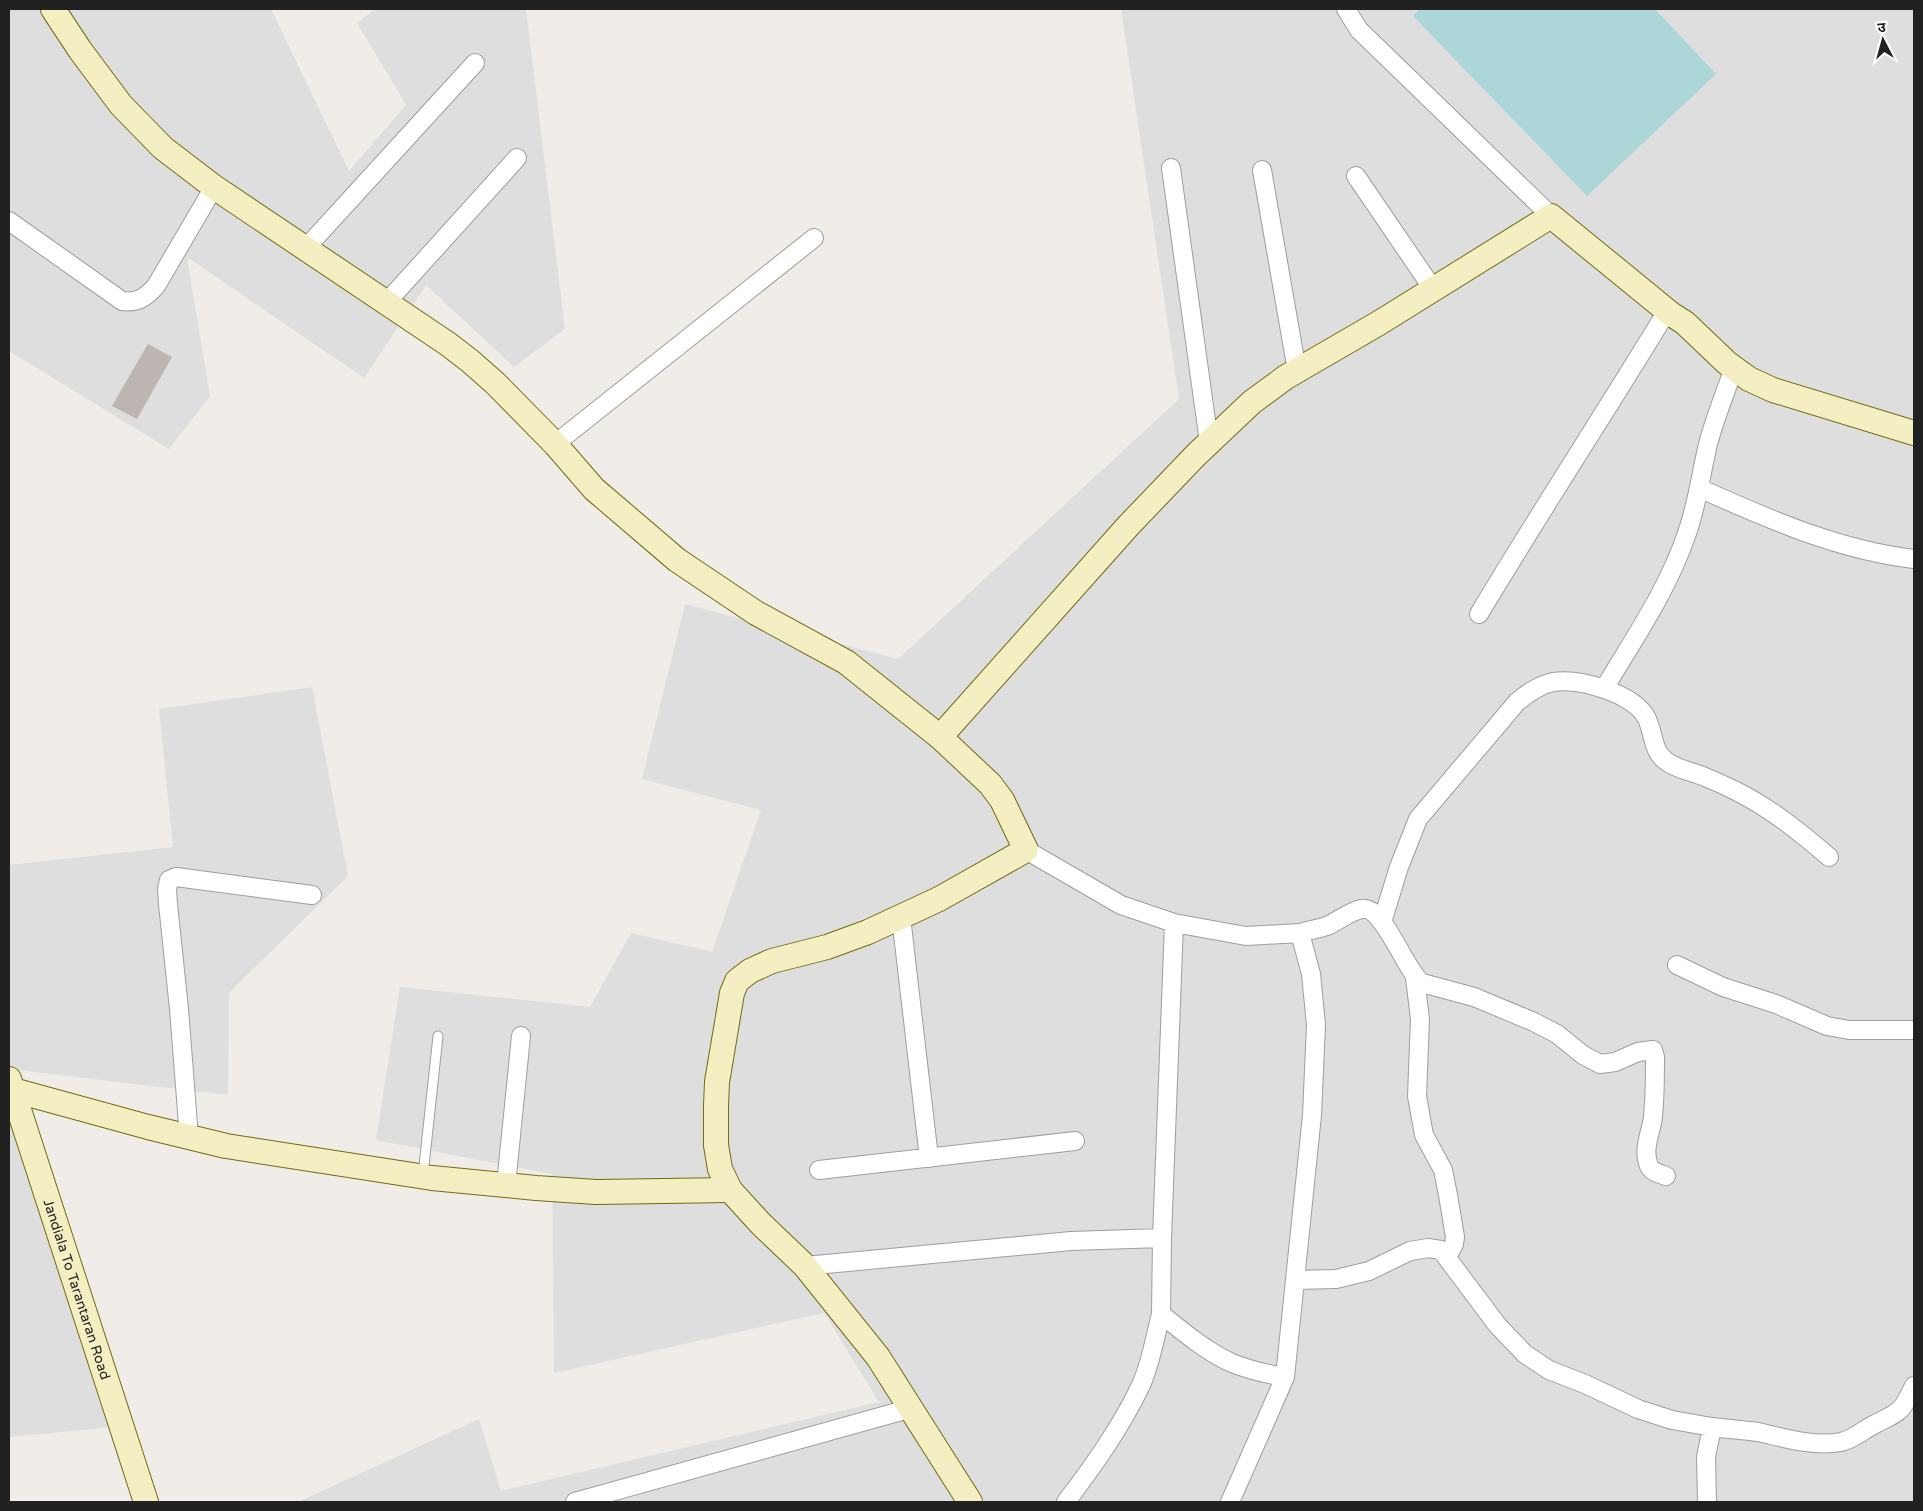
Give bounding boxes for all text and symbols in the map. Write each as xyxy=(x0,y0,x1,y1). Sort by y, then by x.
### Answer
north arrow xyxy=(1858,15,1908,65)
text: उ xyxy=(1877,19,1887,36)
street label: Jandiala To Tarantaran Road xyxy=(40,1197,114,1382)

